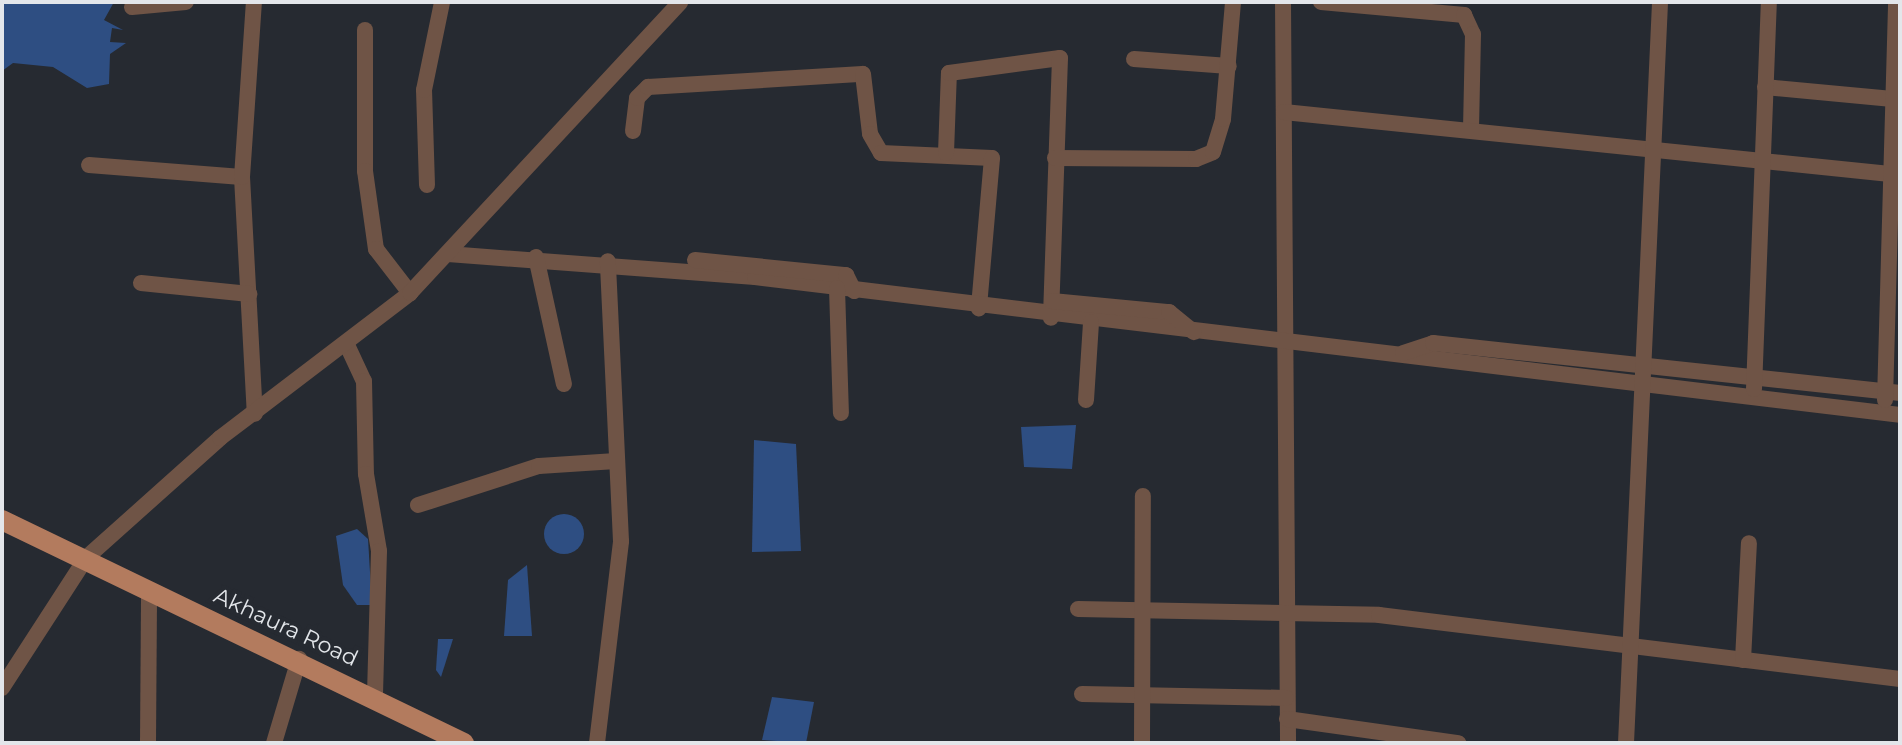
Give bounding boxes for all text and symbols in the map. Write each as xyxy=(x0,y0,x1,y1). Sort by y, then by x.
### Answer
street label: Akhaura Road xyxy=(210,582,362,672)

